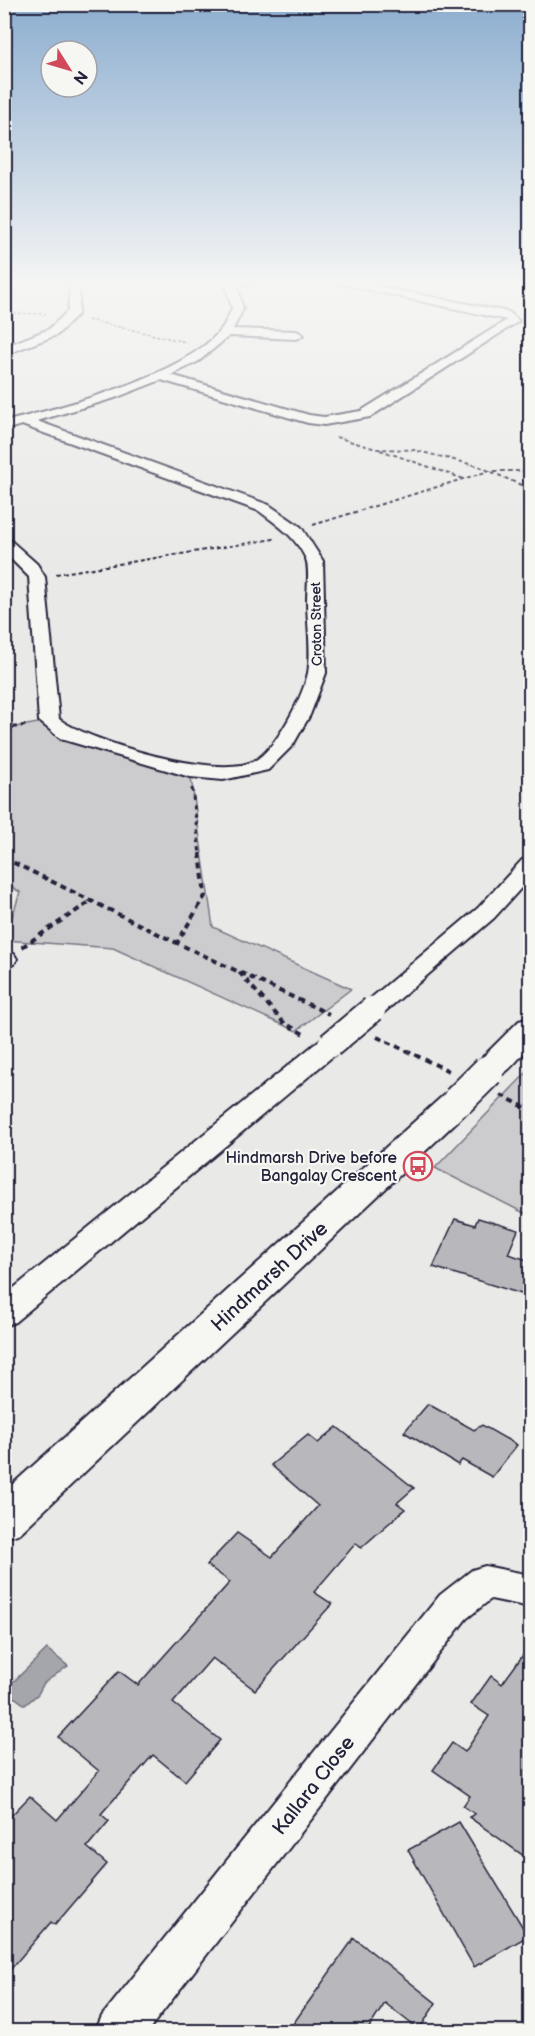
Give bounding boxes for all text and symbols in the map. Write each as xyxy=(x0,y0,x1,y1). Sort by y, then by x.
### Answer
north arrow xyxy=(39,39,99,99)
text: N xyxy=(69,67,91,88)
street label: Croton Street xyxy=(307,581,326,666)
place label: Hindmarsh Drive before Bangalay Crescent xyxy=(225,1149,398,1186)
bus stop icon: Hindmarsh Drive before Bangalay Crescent xyxy=(402,1150,434,1182)
street label: Hindmarsh Drive xyxy=(206,1217,333,1337)
street label: Kallara Close xyxy=(268,1731,360,1840)

